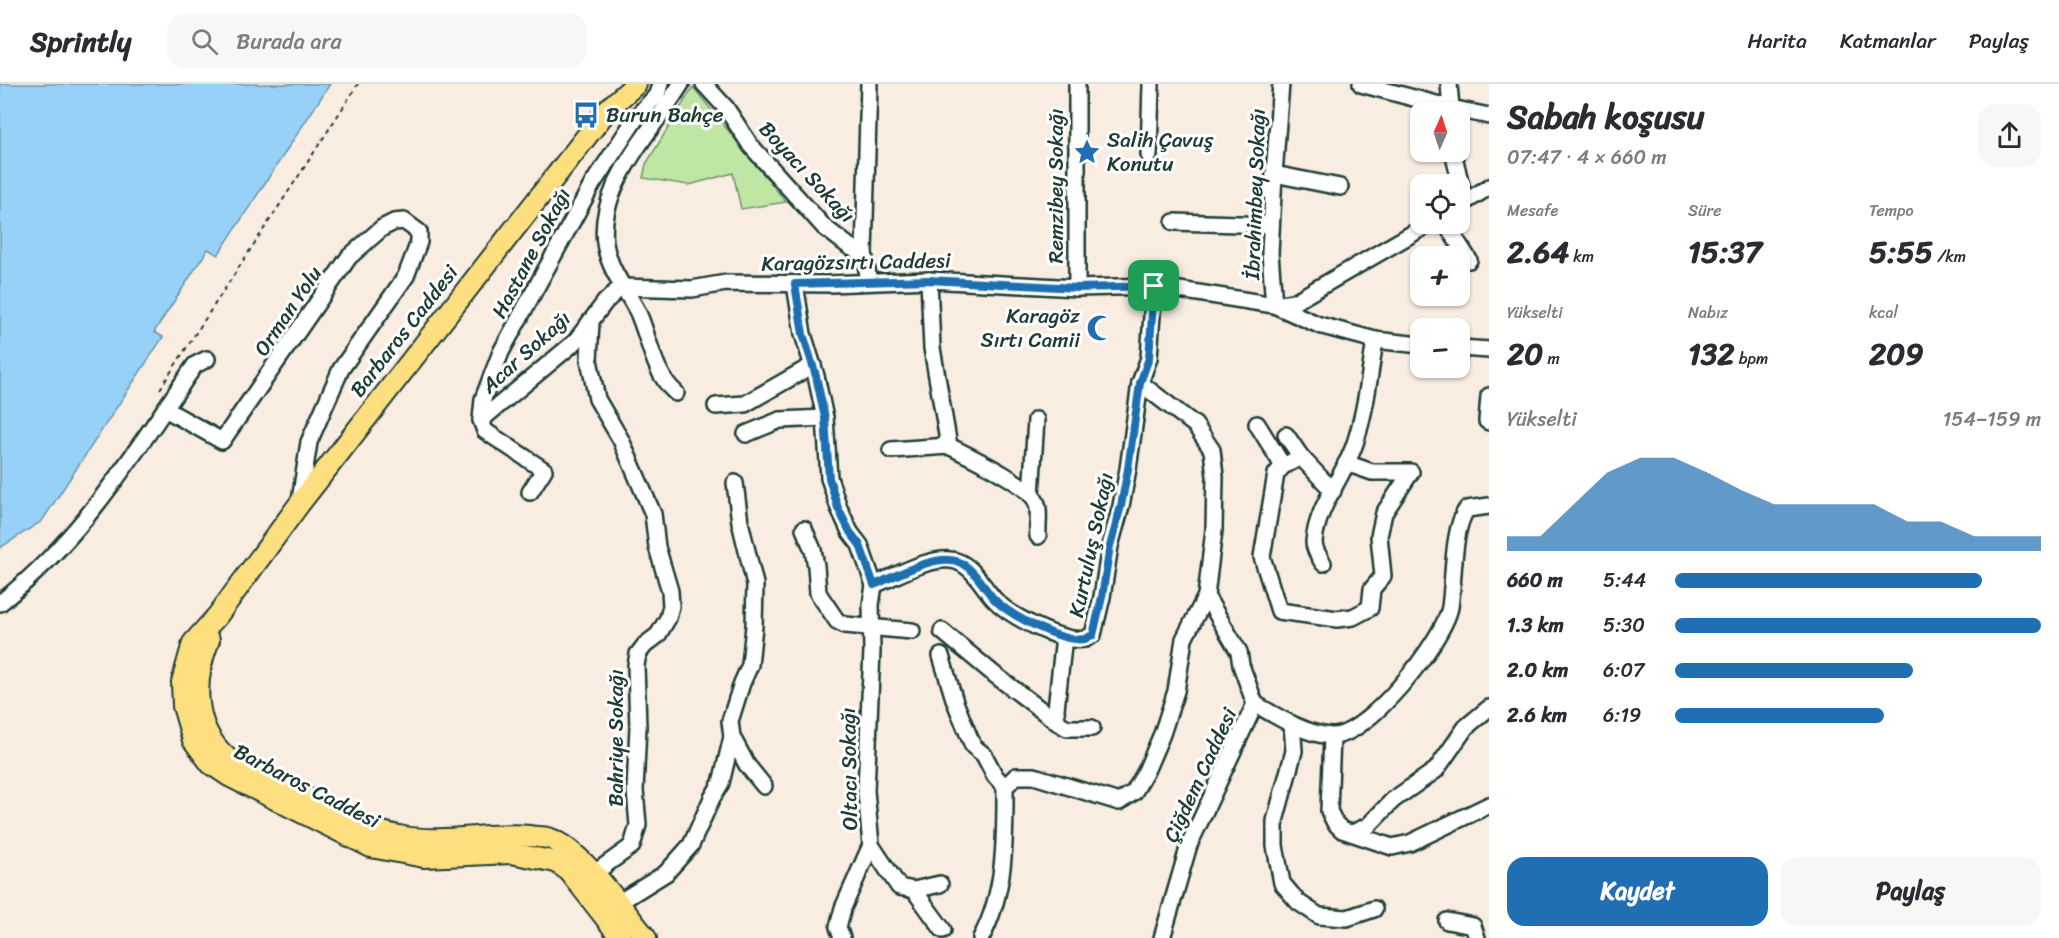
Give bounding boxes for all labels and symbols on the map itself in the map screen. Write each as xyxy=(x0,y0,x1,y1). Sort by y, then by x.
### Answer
place label: Burun Bahçe xyxy=(606,96,724,134)
bus stop icon: Burun Bahçe xyxy=(571,100,601,130)
north arrow xyxy=(1410,102,1470,162)
street label: İbrahimbey Sokağı xyxy=(1233,107,1277,281)
street label: Remzibey Sokağı xyxy=(1037,108,1075,264)
street label: Boyacı Sokağı xyxy=(749,112,865,232)
place label: Salih Çavuş Konutu xyxy=(1107,121,1214,183)
place icon: Salih Çavuş Konutu xyxy=(1072,137,1102,167)
street label: Hastane Sokağı xyxy=(480,180,582,325)
street label: Karagözsırtı Caddesi xyxy=(761,241,952,283)
street label: Barbaros Caddesi xyxy=(340,255,469,406)
street label: Orman Yolu xyxy=(244,258,332,364)
pin xyxy=(1128,260,1179,311)
place label: Karagöz Sırtı Camii xyxy=(981,297,1081,359)
street label: Acar Sokağı xyxy=(471,301,580,404)
mosque icon: Karagöz Sırtı Camii xyxy=(1085,313,1115,343)
street label: Kurtuluş Sokağı xyxy=(1057,469,1125,621)
street label: Bahriye Sokağı xyxy=(597,669,635,807)
street label: Çiğdem Caddesi xyxy=(1152,700,1248,849)
street label: Oltacı Sokağı xyxy=(829,707,869,831)
street label: Barbaros Caddesi xyxy=(227,733,388,840)

